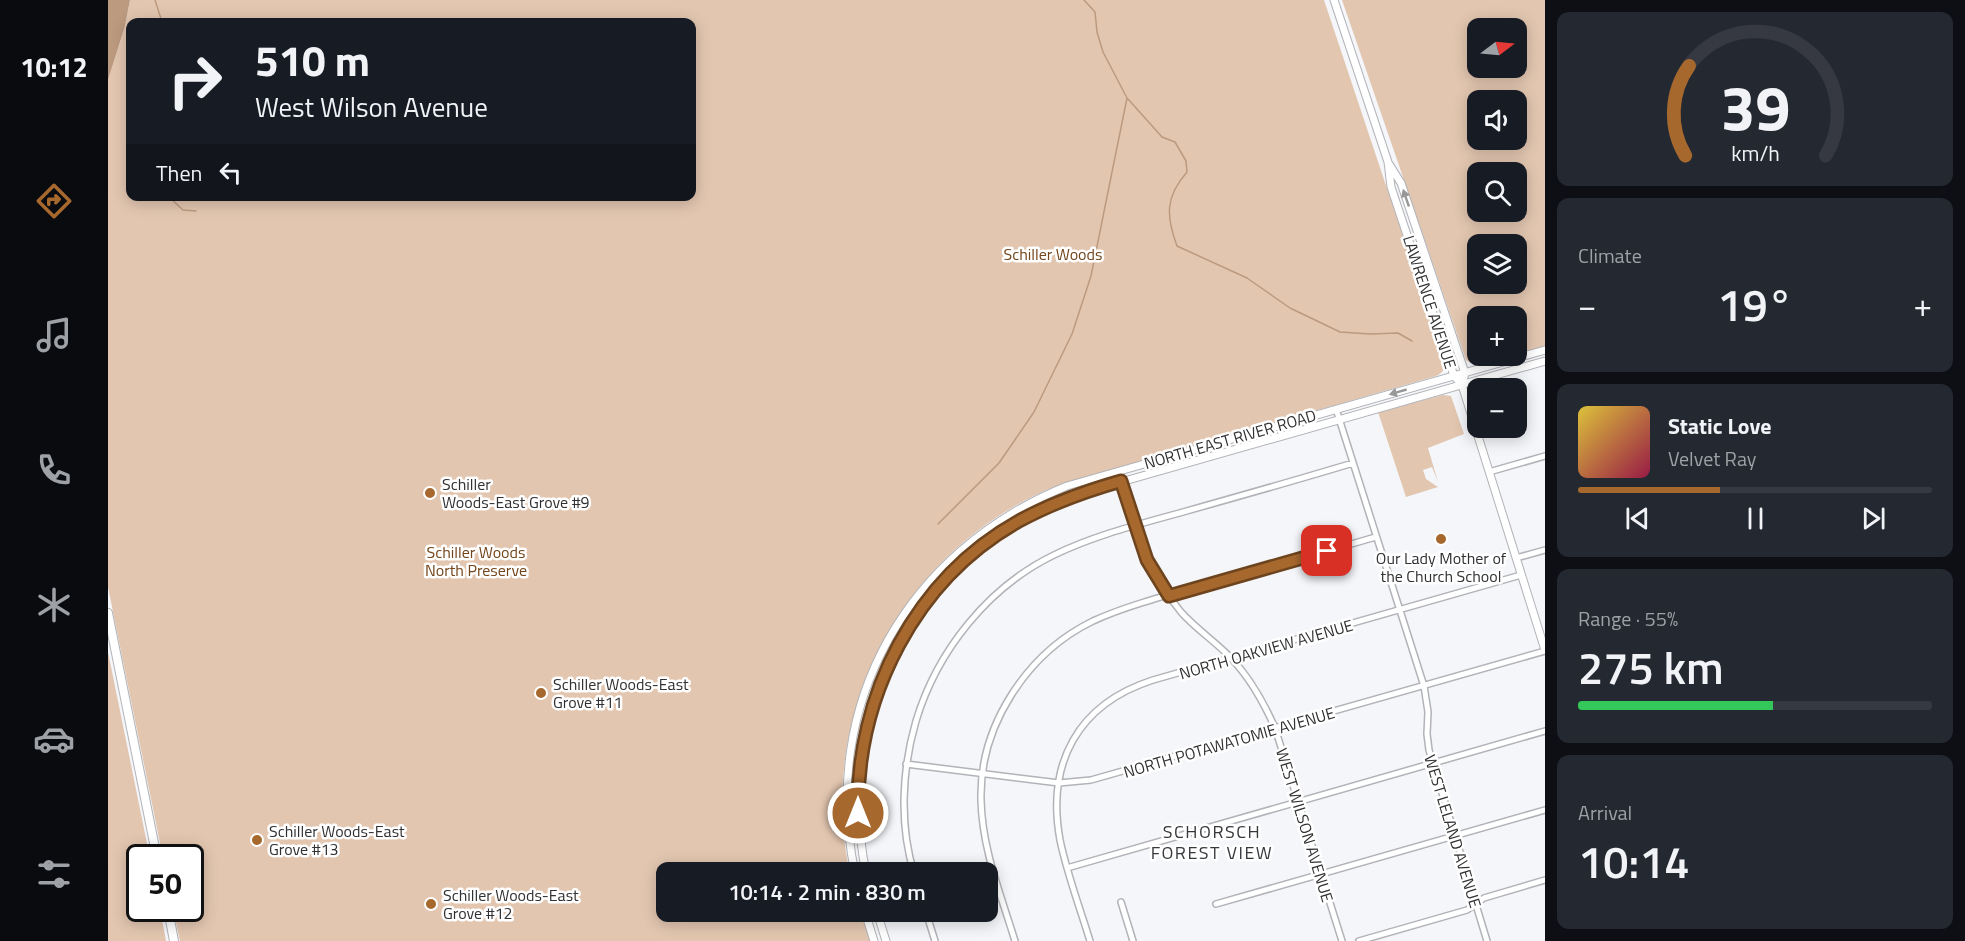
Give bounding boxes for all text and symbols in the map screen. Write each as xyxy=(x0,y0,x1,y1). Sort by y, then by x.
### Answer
north arrow xyxy=(1467,18,1527,78)
map controls xyxy=(1467,18,1527,438)
text: 510 m xyxy=(255,28,370,92)
icon: right xyxy=(156,42,234,120)
text: 10:12 xyxy=(20,46,88,87)
text: 39 xyxy=(1720,59,1790,154)
text: West Wilson Avenue xyxy=(255,86,488,127)
button: sound xyxy=(1467,90,1527,150)
text: km/h xyxy=(1731,137,1779,169)
text: Then xyxy=(156,156,202,190)
icon: left xyxy=(214,156,247,189)
button: search xyxy=(1467,162,1527,222)
icon: directions xyxy=(33,180,75,222)
one-way arrow xyxy=(1400,189,1410,207)
street label: LAWRENCE AVENUE xyxy=(1397,232,1463,372)
button: layers xyxy=(1467,234,1527,294)
text: Climate xyxy=(1578,240,1642,271)
park label: Schiller Woods xyxy=(1004,242,1102,266)
text: 19° xyxy=(1717,270,1793,338)
text: − xyxy=(1578,280,1596,330)
text: + xyxy=(1914,280,1932,330)
button: + xyxy=(1467,306,1527,366)
icon: music xyxy=(33,314,75,356)
button: − xyxy=(1467,378,1527,438)
one-way arrow xyxy=(1389,387,1407,397)
street label: NORTH EAST RIVER ROAD xyxy=(1141,403,1319,475)
text: Static Love xyxy=(1668,409,1771,443)
text: Velvet Ray xyxy=(1668,443,1757,474)
icon: phone xyxy=(33,449,75,491)
place label: Schiller Woods-East Grove #9 xyxy=(442,472,590,514)
marker: Schiller Woods-East Grove #9 xyxy=(423,486,437,500)
icon: previous xyxy=(1621,502,1654,535)
icon: pause xyxy=(1739,502,1772,535)
icon: next xyxy=(1857,502,1890,535)
pin xyxy=(1301,525,1352,576)
marker: Our Lady Mother of the Church School xyxy=(1434,532,1448,546)
icon: arrive xyxy=(1310,534,1343,567)
park label: Schiller Woods North Preserve xyxy=(425,540,527,582)
place label: Our Lady Mother of the Church School xyxy=(1376,546,1507,588)
icon: climate xyxy=(33,584,75,626)
text: Range · 55% xyxy=(1578,603,1678,634)
street label: NORTH OAKVIEW AVENUE xyxy=(1176,613,1356,685)
text: 275 km xyxy=(1578,633,1724,701)
place label: Schiller Woods-East Grove #11 xyxy=(553,672,689,714)
marker: Schiller Woods-East Grove #11 xyxy=(534,686,548,700)
street label: NORTH POTAWATOMIE AVENUE xyxy=(1121,700,1338,784)
icon: car xyxy=(33,718,75,760)
street label: WEST WILSON AVENUE xyxy=(1270,745,1340,905)
street label: WEST LELAND AVENUE xyxy=(1418,751,1488,911)
position arrow xyxy=(826,781,890,845)
text: Arrival xyxy=(1578,797,1632,828)
district label: SCHORSCH FOREST VIEW xyxy=(1151,818,1273,866)
place label: Schiller Woods-East Grove #13 xyxy=(269,819,405,861)
text: 10:14 xyxy=(1578,827,1690,895)
marker: Schiller Woods-East Grove #13 xyxy=(250,833,264,847)
speed limit sign: 50 xyxy=(126,844,204,922)
icon: filters xyxy=(33,853,75,895)
text: 10:14 · 2 min · 830 m xyxy=(728,875,926,909)
place label: Schiller Woods-East Grove #12 xyxy=(443,883,579,925)
marker: Schiller Woods-East Grove #12 xyxy=(424,897,438,911)

